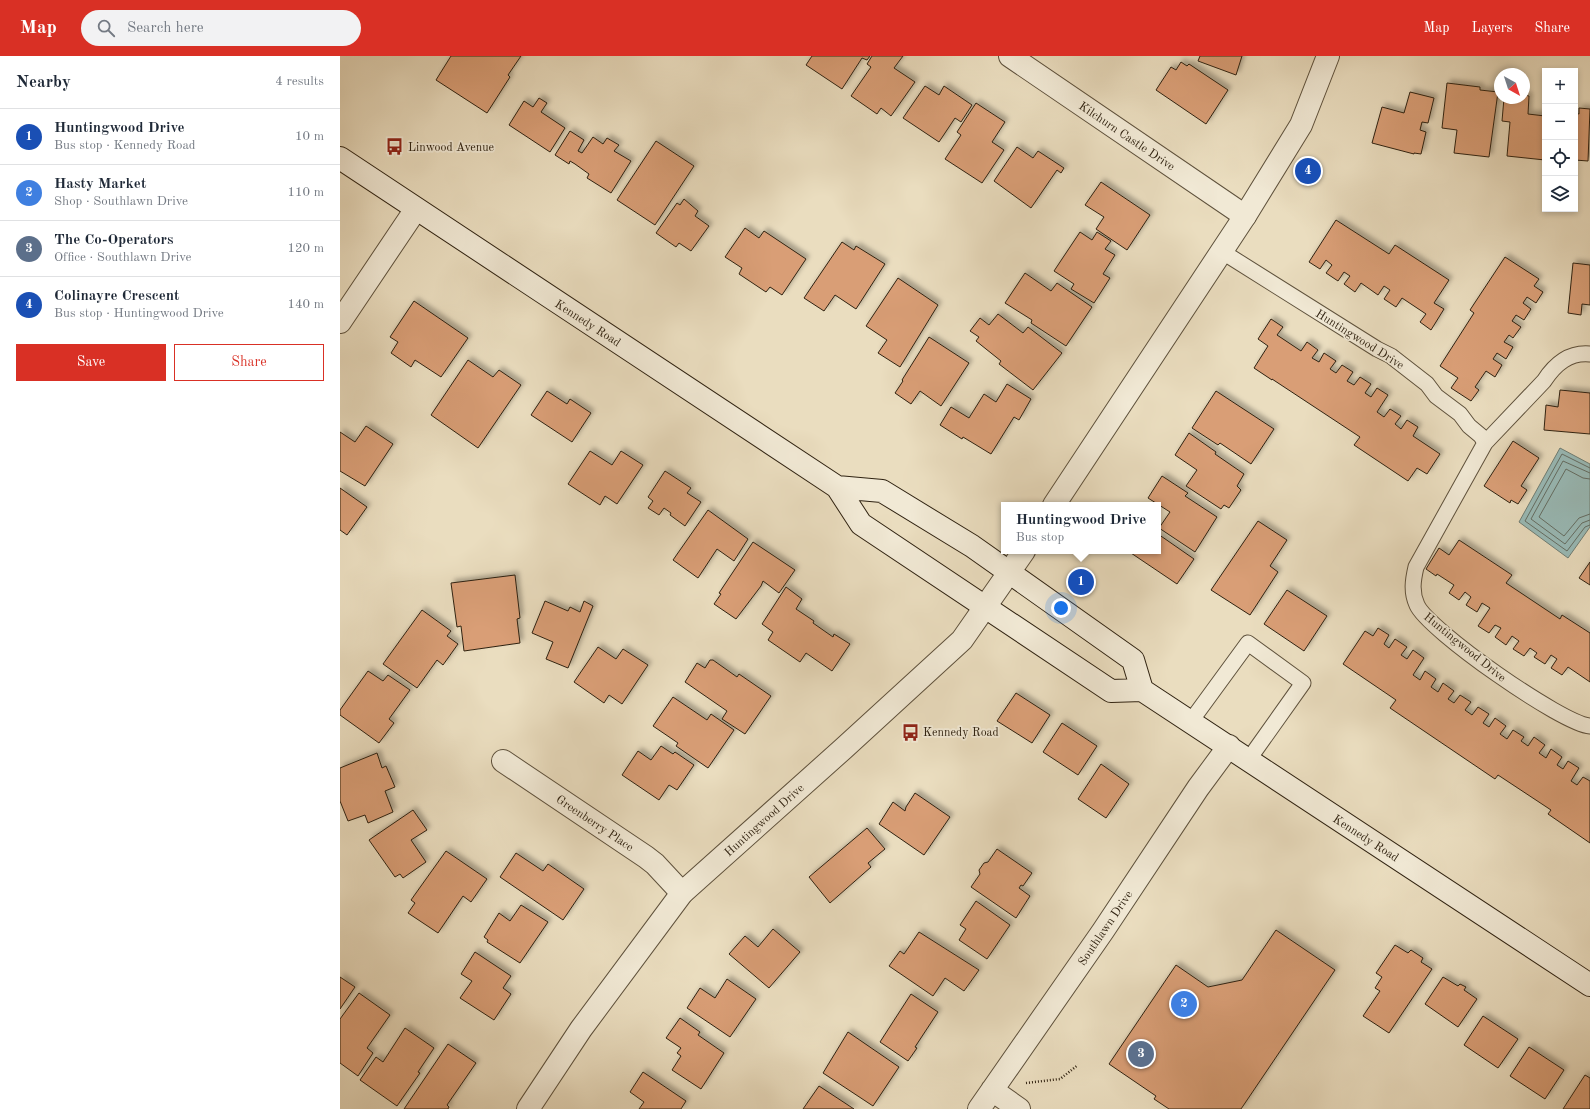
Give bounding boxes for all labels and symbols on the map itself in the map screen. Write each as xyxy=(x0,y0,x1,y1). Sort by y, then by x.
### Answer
north arrow xyxy=(1494,68,1530,104)
street label: Kilchurn Castle Drive xyxy=(1076,100,1177,174)
bus stop icon: Linwood Avenue xyxy=(385,137,405,157)
place label: Linwood Avenue xyxy=(408,142,495,154)
pin: 4 xyxy=(1295,156,1321,186)
street label: Kennedy Road xyxy=(552,298,623,350)
street label: Huntingwood Drive xyxy=(1313,308,1406,372)
pin: 1 xyxy=(1068,567,1094,597)
your location xyxy=(1051,598,1071,618)
street label: Huntingwood Drive xyxy=(1421,611,1508,685)
bus stop icon: Kennedy Road xyxy=(900,722,920,742)
place label: Kennedy Road xyxy=(923,727,999,739)
street label: Huntingwood Drive xyxy=(723,782,807,859)
street label: Greenberry Place xyxy=(554,794,636,854)
street label: Kennedy Road xyxy=(1330,813,1401,865)
street label: Southlawn Drive xyxy=(1076,889,1136,968)
pin: 2 xyxy=(1171,989,1197,1019)
pin: 3 xyxy=(1128,1039,1154,1069)

